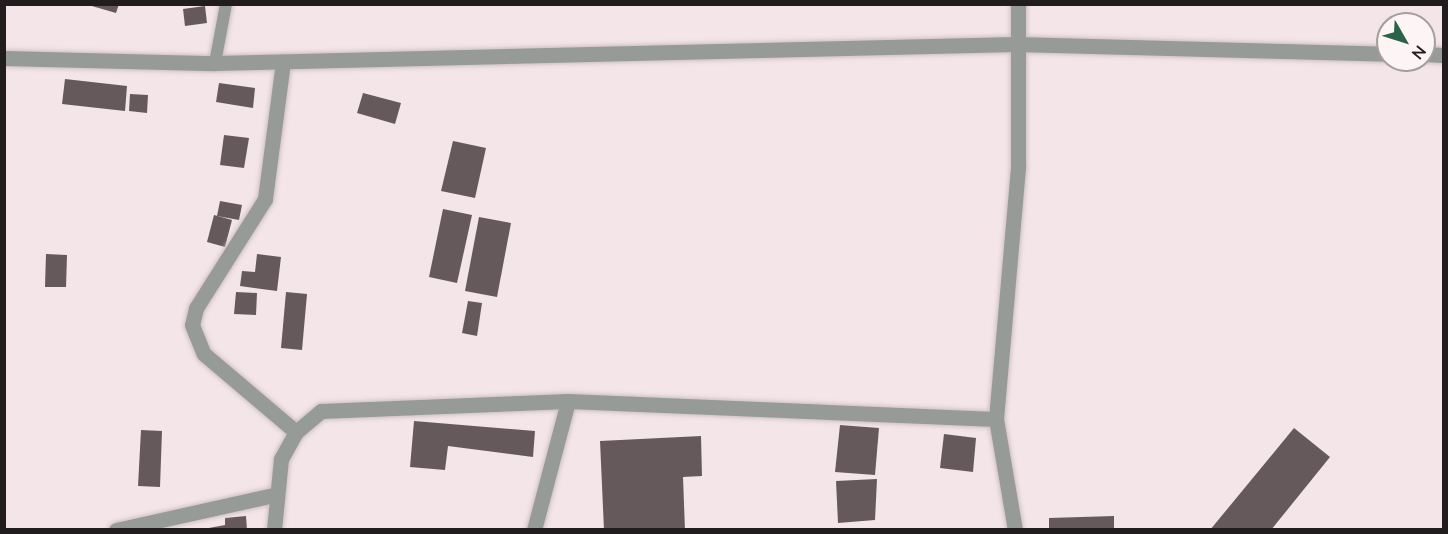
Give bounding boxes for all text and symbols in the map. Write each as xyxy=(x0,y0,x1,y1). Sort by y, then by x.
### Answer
north arrow xyxy=(1376,12,1436,72)
text: N xyxy=(1406,40,1431,64)

